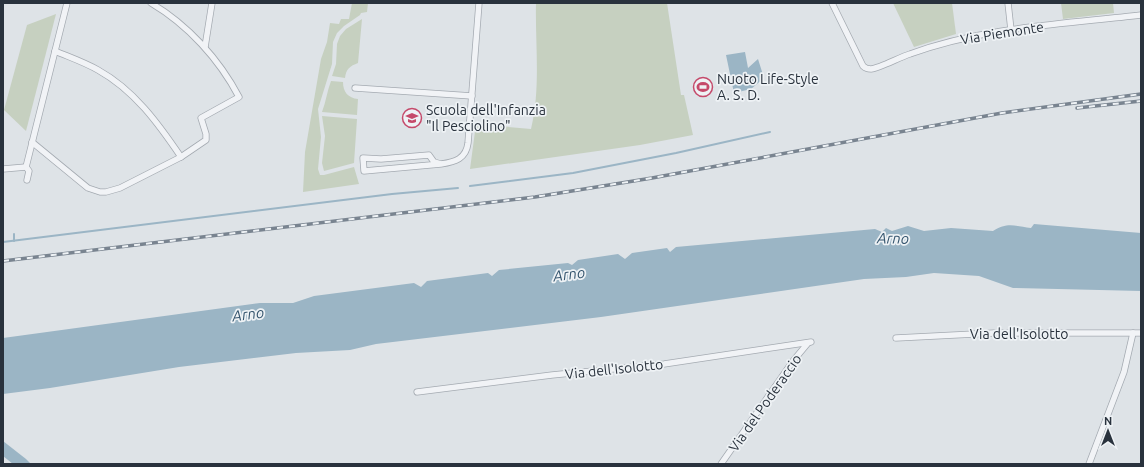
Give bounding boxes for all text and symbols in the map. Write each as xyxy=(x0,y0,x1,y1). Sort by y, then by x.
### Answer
street label: Via Piemonte xyxy=(959,19,1045,47)
place label: Nuoto Life-Style A. S. D. xyxy=(717,71,819,103)
sports icon: Nuoto Life-Style A. S. D. xyxy=(692,76,714,98)
place label: Scuola dell'Infanzia "Il Pesciolino" xyxy=(426,102,546,134)
school or university icon: Scuola dell'Infanzia "Il Pesciolino" xyxy=(401,107,423,129)
water label: Arno xyxy=(876,229,909,247)
water label: Arno xyxy=(551,264,586,284)
water label: Arno xyxy=(230,304,265,324)
street label: Via dell'Isolotto xyxy=(970,326,1068,342)
street label: Via del Poderaccio xyxy=(725,351,805,455)
street label: Via dell'Isolotto xyxy=(564,356,664,382)
north arrow xyxy=(1088,411,1128,451)
text: N xyxy=(1104,415,1112,427)

